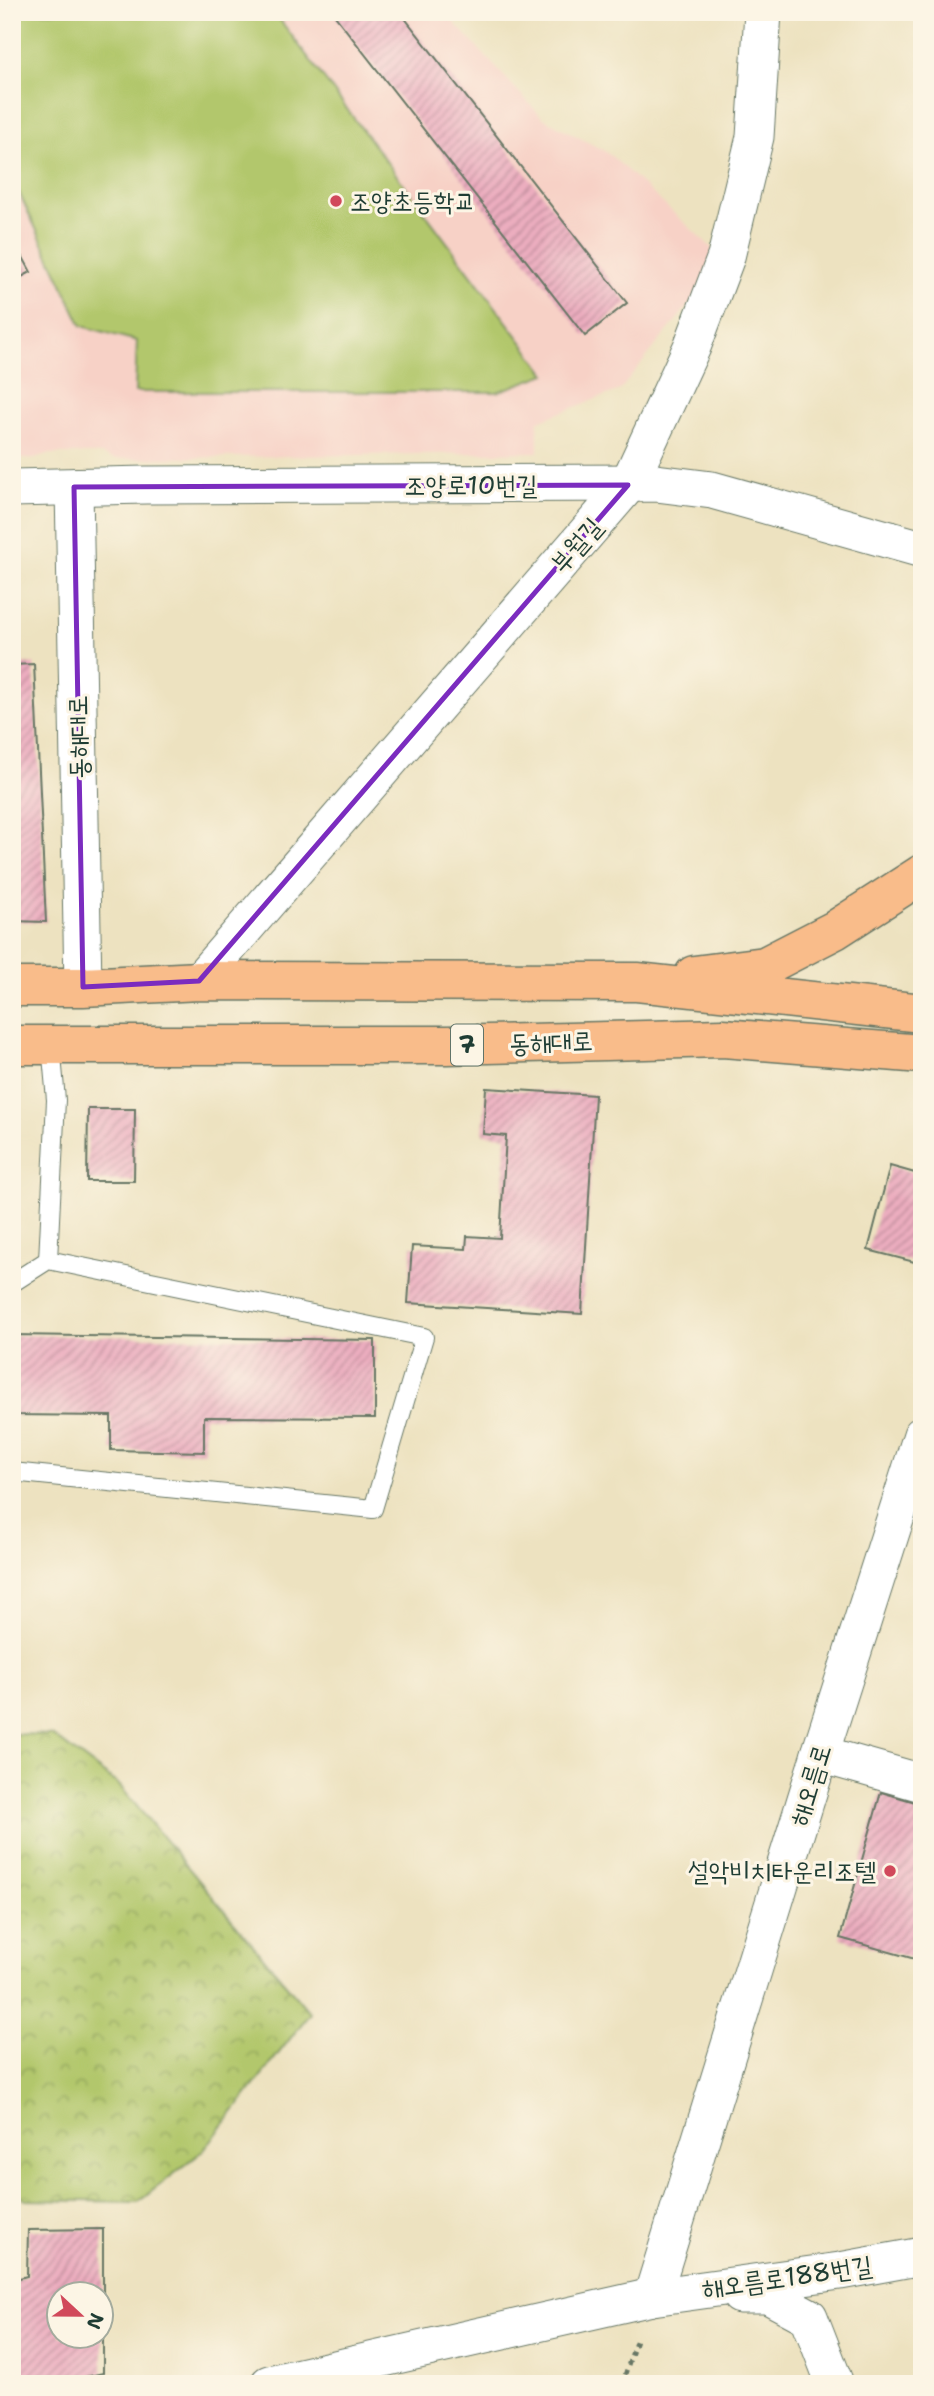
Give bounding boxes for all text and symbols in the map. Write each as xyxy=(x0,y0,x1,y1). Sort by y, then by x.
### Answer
place label: 조양초등학교 xyxy=(350,183,476,218)
marker: 조양초등학교 xyxy=(328,193,344,209)
street label: 조양로10번길 xyxy=(405,467,538,502)
street label: 부월길 xyxy=(542,509,609,580)
street label: 동해대로 xyxy=(59,695,96,779)
street label: 동해대로 xyxy=(509,1023,593,1060)
road number: 7 xyxy=(451,1024,483,1065)
street label: 해오름로 xyxy=(781,1740,838,1830)
place label: 설악비치타운리조텔 xyxy=(688,1853,876,1888)
marker: 설악비치타운리조텔 xyxy=(882,1863,898,1879)
street label: 해오름로188번길 xyxy=(699,2247,874,2306)
north arrow xyxy=(46,2280,116,2350)
text: N xyxy=(81,2310,110,2333)

